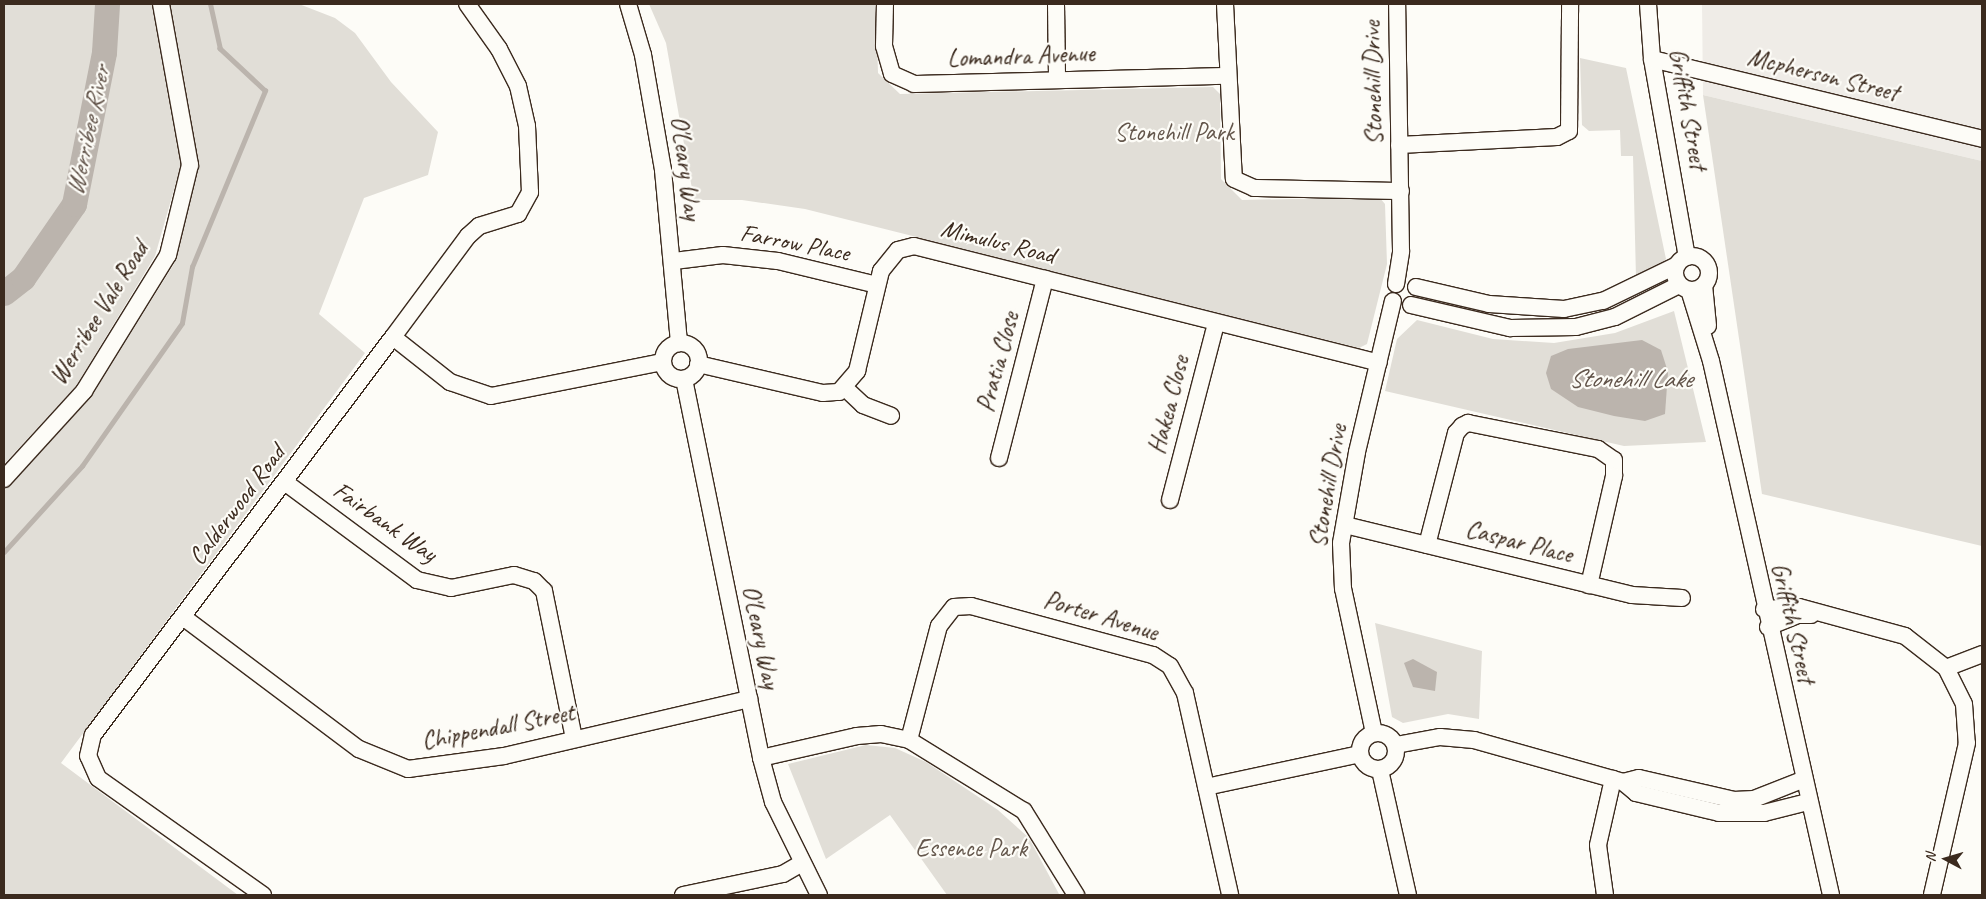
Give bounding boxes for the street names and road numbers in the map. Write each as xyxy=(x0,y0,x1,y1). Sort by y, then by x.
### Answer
street label: Stonehill Drive xyxy=(1357,20,1389,146)
street label: Lomandra Avenue xyxy=(947,38,1095,74)
street label: Mcpherson Street xyxy=(1745,42,1901,108)
street label: Griffith Street xyxy=(1663,46,1713,172)
street label: O'Leary Way xyxy=(664,114,708,222)
street label: Mimulus Road xyxy=(938,213,1058,271)
street label: Farrow Place xyxy=(738,218,852,268)
street label: Werribee Vale Road xyxy=(43,235,155,391)
street label: Pratia Close xyxy=(970,309,1026,415)
street label: Hakea Close xyxy=(1142,353,1196,457)
street label: Stonehill Drive xyxy=(1302,422,1354,550)
street label: Calderwood Road xyxy=(182,439,292,571)
street label: Fairbank Way xyxy=(327,475,443,569)
street label: Caspar Place xyxy=(1462,514,1576,570)
street label: Griffith Street xyxy=(1765,560,1821,686)
street label: O'Leary Way xyxy=(735,583,787,691)
street label: Porter Avenue xyxy=(1040,584,1162,648)
street label: Chippendall Street xyxy=(419,697,577,757)

